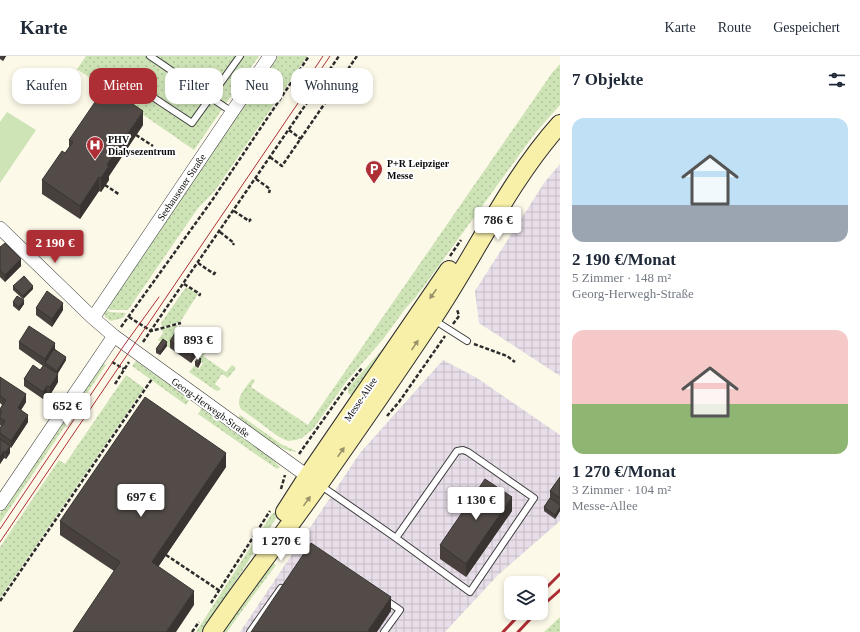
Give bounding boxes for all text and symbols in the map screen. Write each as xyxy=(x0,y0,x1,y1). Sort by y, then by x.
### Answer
text: Karte xyxy=(20,17,67,38)
text: Karte xyxy=(665,20,696,35)
text: Route xyxy=(718,20,751,35)
text: Gespeichert xyxy=(773,20,840,35)
chip: Kaufen xyxy=(12,68,81,104)
chip: Mieten xyxy=(89,68,157,104)
chip: Filter xyxy=(165,68,223,104)
chip: Neu xyxy=(231,68,283,104)
chip: Wohnung xyxy=(291,68,373,104)
icon: filters xyxy=(826,69,848,91)
text: 7 Objekte xyxy=(572,70,643,89)
place label: PHV Dialysezentrum xyxy=(108,134,176,157)
hospital icon: PHV Dialysezentrum xyxy=(85,135,105,160)
icon: home xyxy=(674,144,746,216)
street label: Seehausener Straße xyxy=(155,151,208,223)
place label: P+R Leipziger Messe xyxy=(387,158,450,181)
parking icon: P+R Leipziger Messe xyxy=(364,159,384,184)
pin: 786 € xyxy=(470,207,526,241)
text: 786 € xyxy=(483,212,513,227)
pin: 2 190 € xyxy=(18,230,92,264)
text: 2 190 € xyxy=(36,235,75,250)
text: 2 190 €/Monat xyxy=(572,250,676,269)
text: 5 Zimmer · 148 m² xyxy=(572,270,671,285)
text: Georg-Herwegh-Straße xyxy=(572,286,694,301)
one-way arrow xyxy=(429,289,437,299)
pin: 893 € xyxy=(170,327,226,361)
text: 893 € xyxy=(183,332,213,347)
one-way arrow xyxy=(411,339,418,351)
icon: home xyxy=(674,356,746,428)
street label: Georg-Herwegh-Straße xyxy=(170,375,252,440)
street label: Messe-Allee xyxy=(342,375,379,423)
pin: 652 € xyxy=(39,393,95,427)
text: 652 € xyxy=(52,398,82,413)
one-way arrow xyxy=(337,447,345,458)
text: 1 270 €/Monat xyxy=(572,462,676,481)
text: 3 Zimmer · 104 m² xyxy=(572,482,671,497)
pin: 697 € xyxy=(113,484,169,518)
pin: 1 130 € xyxy=(439,487,513,521)
text: 697 € xyxy=(126,489,156,504)
text: 1 130 € xyxy=(457,492,496,507)
one-way arrow xyxy=(303,495,311,506)
text: Messe-Allee xyxy=(572,498,638,513)
pin: 1 270 € xyxy=(244,528,318,562)
text: 1 270 € xyxy=(262,533,301,548)
map controls xyxy=(504,576,548,620)
button: layers xyxy=(504,576,548,620)

